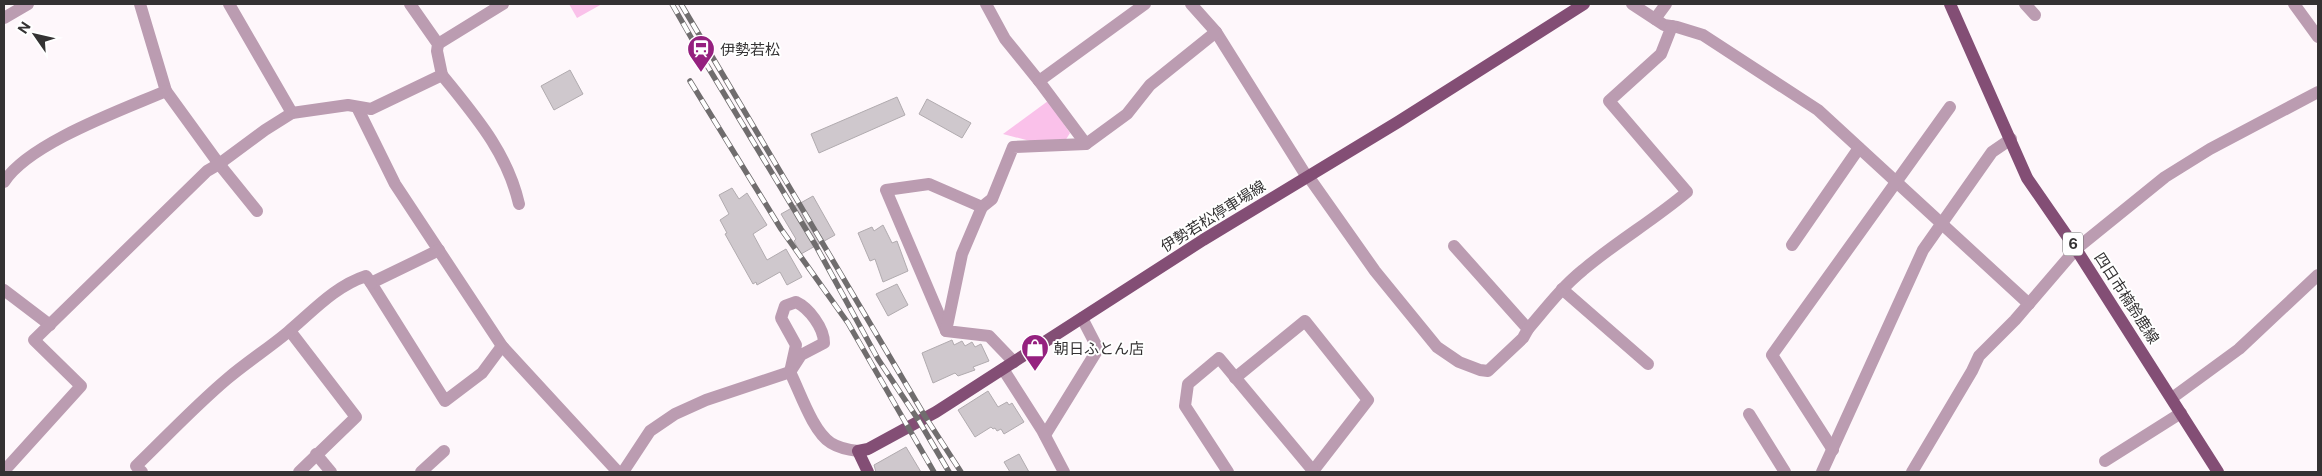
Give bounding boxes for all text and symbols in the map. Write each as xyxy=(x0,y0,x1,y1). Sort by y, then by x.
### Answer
north arrow xyxy=(10,10,60,60)
text: N xyxy=(15,19,34,37)
station icon: 伊勢若松 xyxy=(686,34,716,73)
place label: 伊勢若松 xyxy=(720,41,780,58)
street label: 伊勢若松停車場線 xyxy=(1158,177,1268,255)
road number: 6 xyxy=(2063,232,2083,255)
street label: 四日市楠鈴鹿線 xyxy=(2091,249,2163,347)
shop icon: 朝日ふとん店 xyxy=(1020,333,1050,372)
place label: 朝日ふとん店 xyxy=(1054,340,1144,357)

